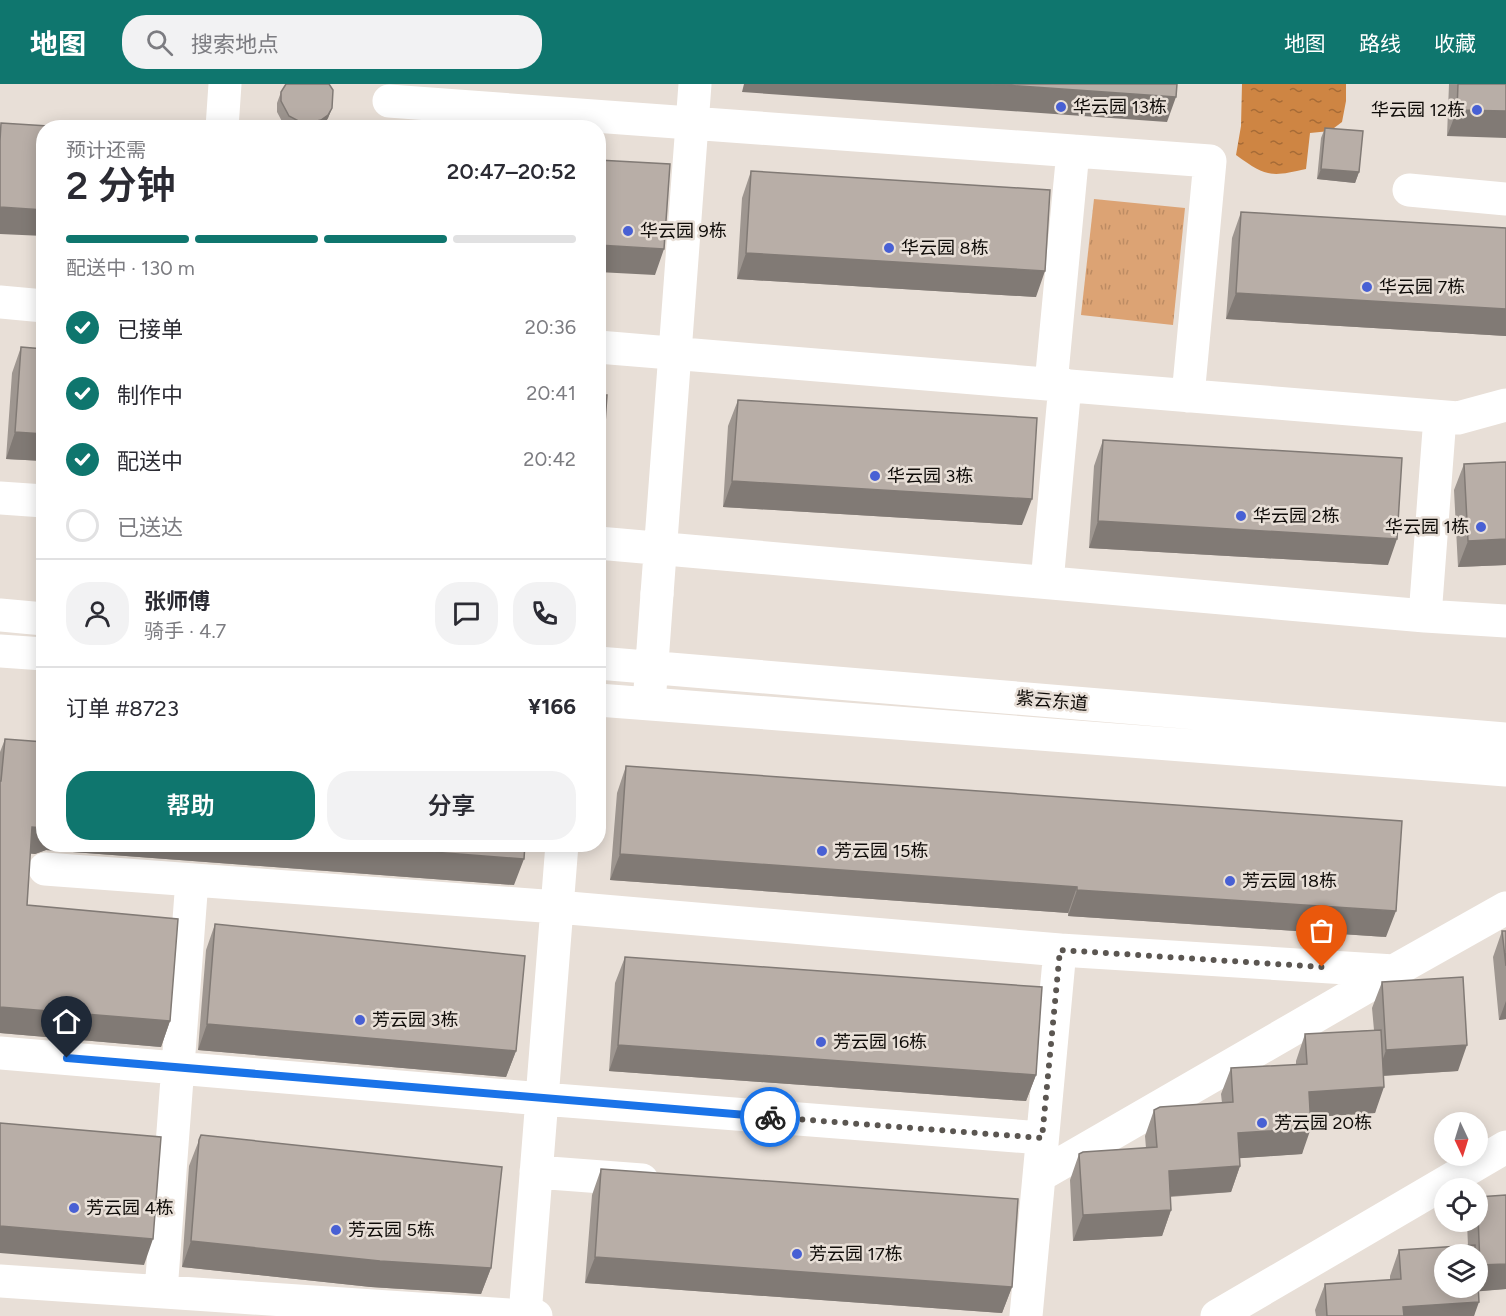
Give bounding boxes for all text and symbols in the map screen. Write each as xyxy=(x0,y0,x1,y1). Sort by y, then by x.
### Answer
search box xyxy=(122,15,542,69)
icon: search xyxy=(143,26,176,59)
text: 地图 xyxy=(30,27,86,61)
text: 搜索地点 xyxy=(191,31,279,58)
text: 地图 xyxy=(1284,31,1326,56)
text: 路线 xyxy=(1359,31,1401,56)
text: 收藏 xyxy=(1434,31,1476,56)
place label: 华云园 13栋 xyxy=(1073,96,1167,118)
place label: 华云园 12栋 xyxy=(1371,99,1465,121)
marker: 华云园 13栋 xyxy=(1054,100,1068,114)
marker: 华云园 12栋 xyxy=(1470,103,1484,117)
text: 预计还需 xyxy=(66,138,146,162)
text: 20:47–20:52 xyxy=(447,158,576,185)
text: 2 分钟 xyxy=(66,162,176,209)
place label: 华云园 9栋 xyxy=(640,220,727,242)
marker: 华云园 9栋 xyxy=(621,224,635,238)
place label: 华云园 8栋 xyxy=(901,237,989,259)
marker: 华云园 8栋 xyxy=(882,241,896,255)
text: 配送中 · 130 m xyxy=(66,256,195,280)
place label: 华云园 7栋 xyxy=(1379,276,1465,298)
marker: 华云园 7栋 xyxy=(1360,280,1374,294)
icon: check xyxy=(66,311,99,344)
text: 20:36 xyxy=(525,315,576,339)
text: 已接单 xyxy=(117,316,183,343)
icon: check xyxy=(66,377,99,410)
text: 20:41 xyxy=(526,381,576,405)
text: 制作中 xyxy=(117,382,183,409)
icon: check xyxy=(66,443,99,476)
text: 20:42 xyxy=(523,447,576,471)
text: 配送中 xyxy=(117,448,183,475)
place label: 华云园 3栋 xyxy=(887,465,973,487)
marker: 华云园 3栋 xyxy=(868,469,882,483)
place label: 华云园 2栋 xyxy=(1253,505,1340,527)
marker: 华云园 2栋 xyxy=(1234,509,1248,523)
text: 已送达 xyxy=(117,514,183,541)
place label: 华云园 1栋 xyxy=(1385,516,1469,538)
marker: 华云园 1栋 xyxy=(1474,520,1488,534)
button: person xyxy=(66,582,129,645)
button: chat xyxy=(435,582,498,645)
button: phone xyxy=(513,582,576,645)
text: 张师傅 xyxy=(144,588,210,615)
text: 骑手 · 4.7 xyxy=(144,619,226,643)
street label: 紫云东道 xyxy=(1015,687,1089,715)
text: ¥166 xyxy=(528,693,576,720)
text: 订单 #8723 xyxy=(66,695,179,722)
button: 帮助 xyxy=(66,771,315,840)
button: 分享 xyxy=(327,771,576,840)
place label: 芳云园 15栋 xyxy=(834,840,928,862)
marker: 芳云园 15栋 xyxy=(815,844,829,858)
place label: 芳云园 18栋 xyxy=(1242,870,1337,892)
marker: 芳云园 18栋 xyxy=(1223,874,1237,888)
pin xyxy=(1296,905,1347,967)
icon: bag xyxy=(1305,914,1338,947)
pin xyxy=(41,996,92,1058)
icon: home xyxy=(50,1005,83,1038)
place label: 芳云园 3栋 xyxy=(372,1009,458,1031)
marker: 芳云园 3栋 xyxy=(353,1013,367,1027)
place label: 芳云园 16栋 xyxy=(833,1031,927,1053)
marker: 芳云园 16栋 xyxy=(814,1035,828,1049)
courier xyxy=(740,1087,800,1147)
icon: bike xyxy=(754,1101,787,1134)
place label: 芳云园 20栋 xyxy=(1274,1112,1372,1134)
north arrow xyxy=(1434,1112,1488,1166)
map controls xyxy=(1434,1112,1488,1298)
marker: 芳云园 20栋 xyxy=(1255,1116,1269,1130)
button: locate xyxy=(1434,1178,1488,1232)
place label: 芳云园 4栋 xyxy=(86,1197,174,1219)
marker: 芳云园 4栋 xyxy=(67,1201,81,1215)
place label: 芳云园 5栋 xyxy=(348,1219,435,1241)
marker: 芳云园 5栋 xyxy=(329,1223,343,1237)
place label: 芳云园 17栋 xyxy=(809,1243,903,1265)
button: layers xyxy=(1434,1244,1488,1298)
marker: 芳云园 17栋 xyxy=(790,1247,804,1261)

